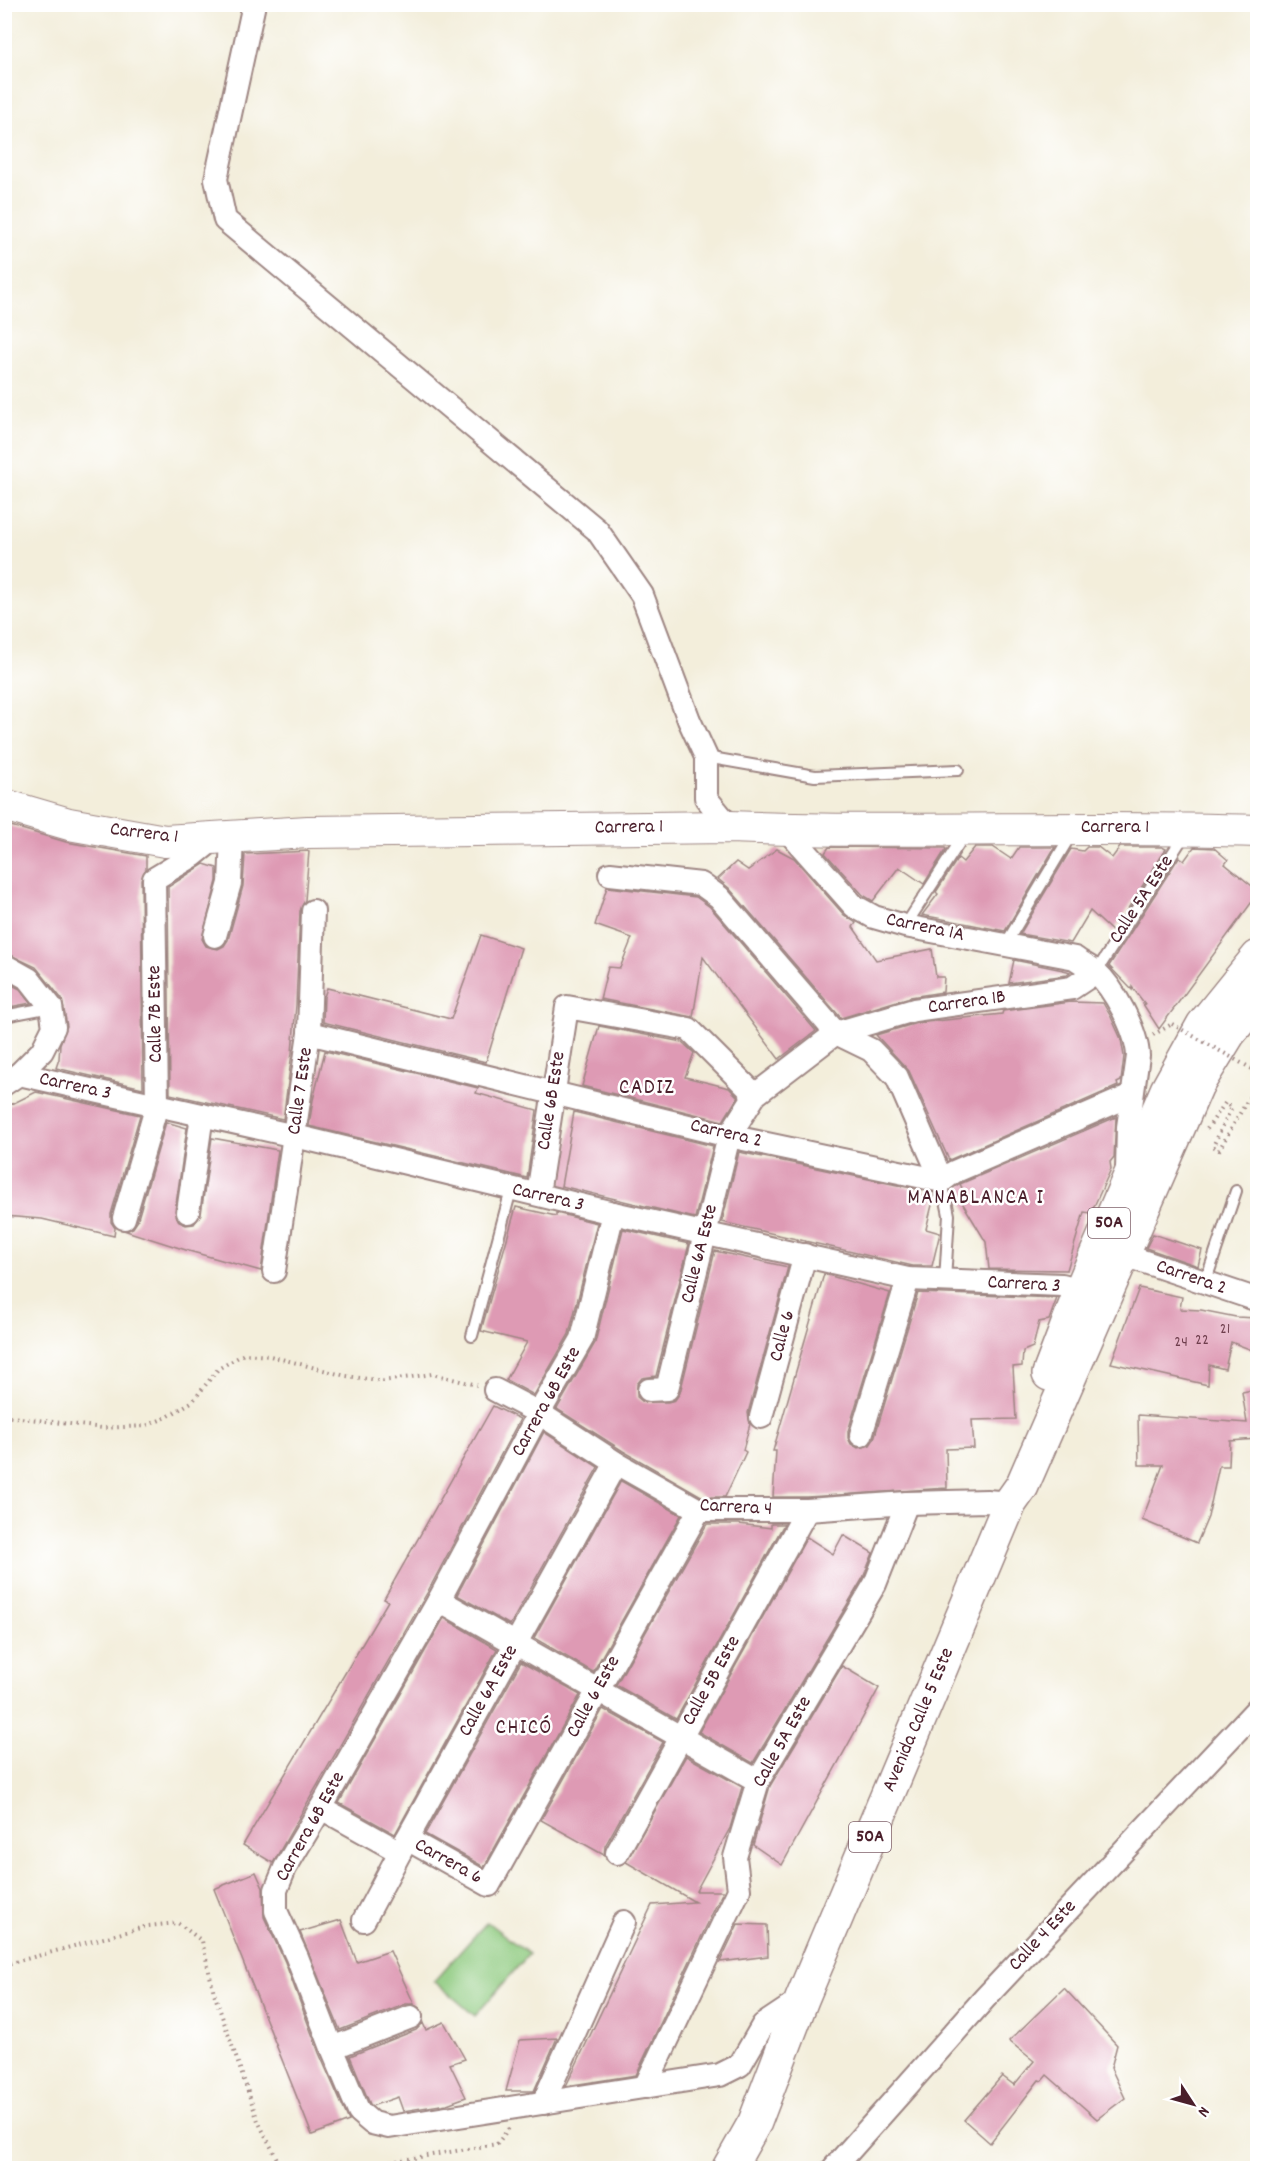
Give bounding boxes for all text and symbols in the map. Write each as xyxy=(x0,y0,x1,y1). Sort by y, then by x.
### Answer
street label: Carrera 1 xyxy=(594,813,664,843)
street label: Carrera 1 xyxy=(1081,814,1149,842)
street label: Carrera 1 xyxy=(108,816,180,852)
street label: Calle 5A Este xyxy=(1103,850,1181,950)
street label: Carrera 1A xyxy=(883,906,967,950)
street label: Calle 7B Este xyxy=(141,965,171,1063)
street label: Carrera 1B xyxy=(926,984,1008,1022)
street label: Calle 7 Este xyxy=(281,1045,321,1137)
street label: Calle 6B Este xyxy=(530,1049,574,1152)
street label: Carrera 3 xyxy=(36,1066,114,1108)
district label: CADIZ xyxy=(619,1074,675,1104)
street label: Carrera 2 xyxy=(687,1112,765,1156)
street label: Carrera 3 xyxy=(509,1176,587,1220)
district label: MANABLANCA I xyxy=(907,1184,1045,1214)
street label: Calle 6A Este xyxy=(674,1201,726,1306)
road number: 50A xyxy=(1088,1208,1130,1238)
street label: Carrera 2 xyxy=(1152,1253,1230,1303)
street label: Carrera 3 xyxy=(987,1269,1061,1301)
street label: Calle 6 xyxy=(763,1307,803,1365)
house number: 21 xyxy=(1220,1318,1230,1341)
house number: 22 xyxy=(1195,1329,1209,1352)
house number: 24 xyxy=(1174,1331,1188,1354)
street label: Carrera 6B Este xyxy=(505,1342,589,1462)
street label: Carrera 4 xyxy=(699,1492,773,1524)
street label: Calle 5B Este xyxy=(676,1631,748,1731)
street label: Calle 6A Este xyxy=(452,1640,526,1742)
street label: Avenida Calle 5 Este xyxy=(876,1643,962,1796)
street label: Calle 6 Este xyxy=(560,1651,628,1743)
street label: Calle 5A Este xyxy=(746,1691,820,1793)
district label: CHICÓ xyxy=(496,1714,552,1744)
street label: Carrera 6B Este xyxy=(269,1767,353,1887)
road number: 50A xyxy=(849,1822,891,1852)
street label: Carrera 6 xyxy=(409,1832,487,1892)
street label: Calle 4 Este xyxy=(1003,1894,1084,1978)
north arrow xyxy=(1163,2074,1223,2134)
text: N xyxy=(1191,2101,1215,2121)

